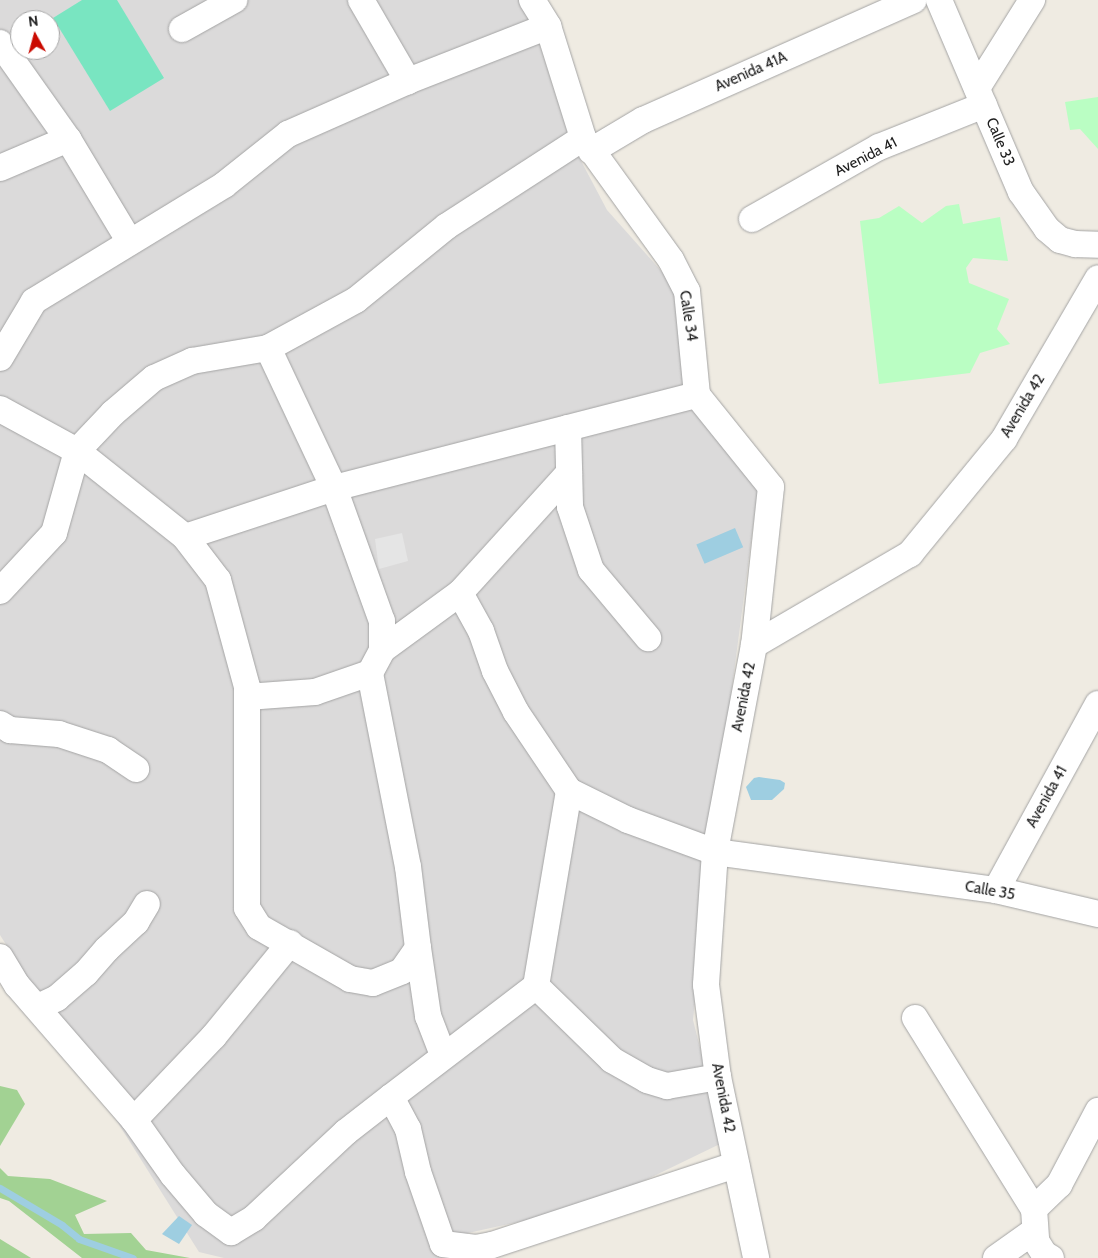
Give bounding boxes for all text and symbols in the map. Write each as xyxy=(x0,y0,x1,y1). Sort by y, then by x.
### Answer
north arrow xyxy=(10,10,60,60)
text: N xyxy=(27,12,39,31)
street label: Avenida 41A xyxy=(712,48,790,96)
street label: Calle 33 xyxy=(982,115,1018,169)
street label: Avenida 41 xyxy=(832,134,900,180)
street label: Calle 34 xyxy=(675,289,701,343)
street label: Avenida 42 xyxy=(997,371,1049,441)
street label: Avenida 42 xyxy=(728,661,760,733)
street label: Avenida 41 xyxy=(1023,763,1071,831)
street label: Calle 35 xyxy=(963,878,1017,904)
street label: Avenida 42 xyxy=(707,1062,739,1134)

